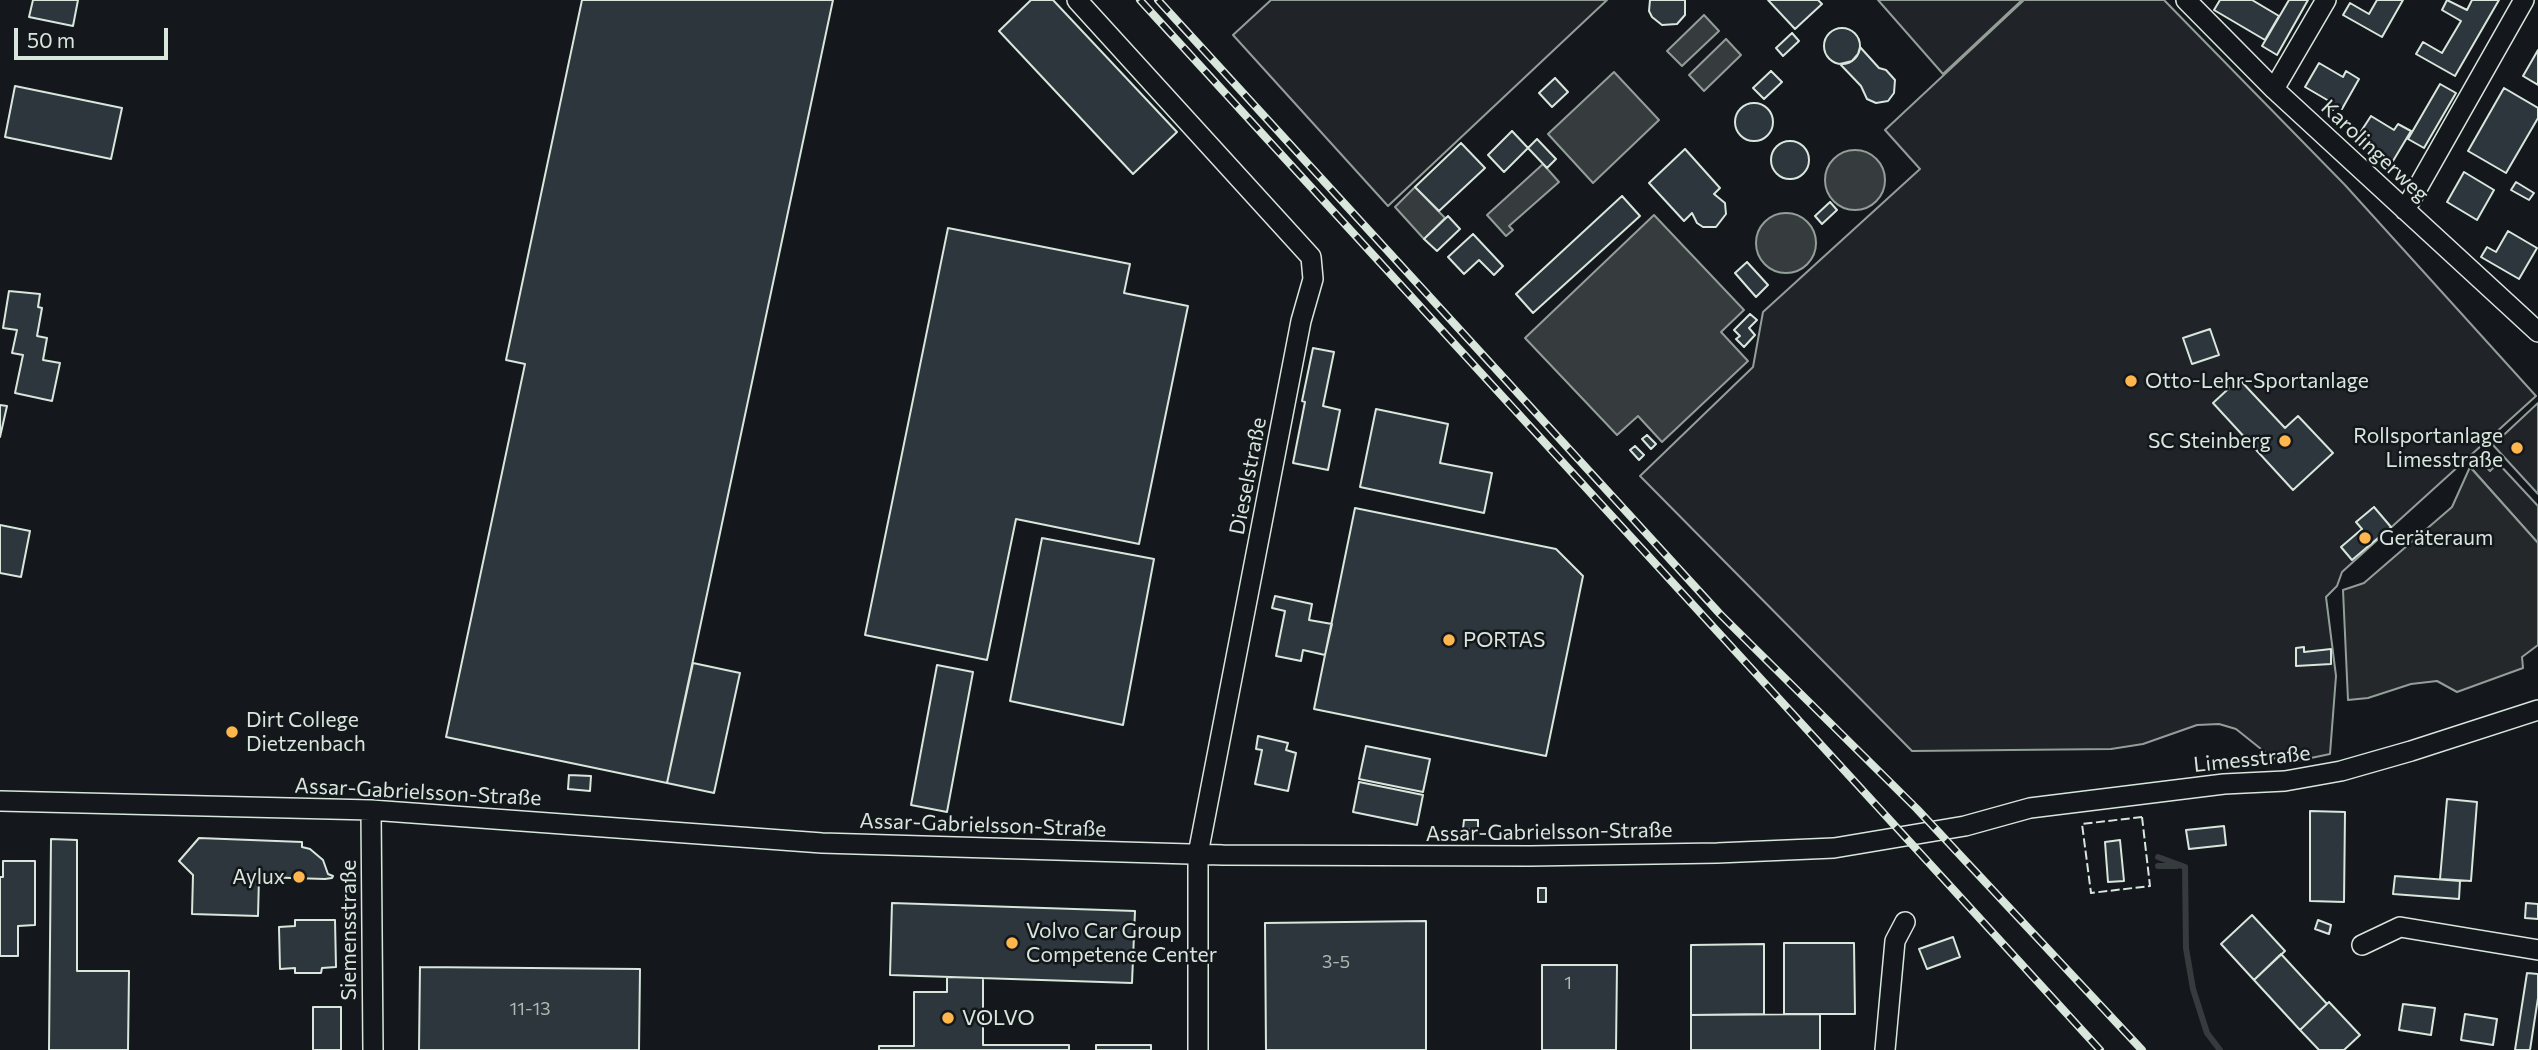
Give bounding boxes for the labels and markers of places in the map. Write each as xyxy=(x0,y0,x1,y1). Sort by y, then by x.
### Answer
place label: Otto-Lehr-Sportanlage xyxy=(2145,368,2369,394)
marker: Otto-Lehr-Sportanlage xyxy=(2123,373,2139,389)
place label: Rollsportanlage Limesstraße xyxy=(2353,423,2503,473)
place label: SC Steinberg xyxy=(2148,428,2271,454)
marker: SC Steinberg xyxy=(2277,433,2293,449)
marker: Rollsportanlage Limesstraße xyxy=(2509,440,2525,456)
place label: Geräteraum xyxy=(2379,525,2493,551)
marker: Geräteraum xyxy=(2357,530,2373,546)
place label: PORTAS xyxy=(1463,627,1545,653)
marker: PORTAS xyxy=(1441,632,1457,648)
place label: Dirt College Dietzenbach xyxy=(246,707,366,757)
marker: Dirt College Dietzenbach xyxy=(224,724,240,740)
place label: Aylux xyxy=(232,864,285,890)
marker: Aylux xyxy=(291,869,307,885)
place label: Volvo Car Group Competence Center xyxy=(1026,918,1217,968)
marker: Volvo Car Group Competence Center xyxy=(1004,935,1020,951)
place label: VOLVO xyxy=(962,1005,1035,1031)
marker: VOLVO xyxy=(940,1010,956,1026)

